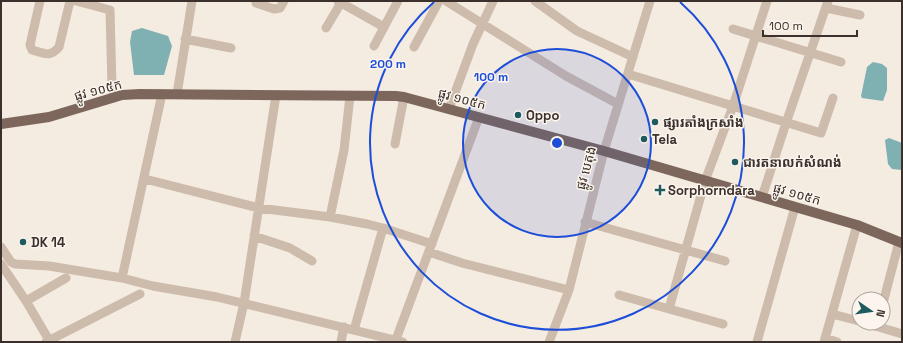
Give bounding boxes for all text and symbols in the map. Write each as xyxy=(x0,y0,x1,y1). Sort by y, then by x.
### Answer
scale bar xyxy=(763,12,857,38)
text: 100 m xyxy=(769,18,803,34)
text: 200 m xyxy=(370,56,406,72)
text: 100 m xyxy=(474,69,508,85)
street label: ផ្លូវ ១០៥ក xyxy=(72,75,125,107)
street label: ផ្លូវ ១០៥ក xyxy=(435,84,488,116)
place label: Oppo xyxy=(526,107,559,124)
marker: Oppo xyxy=(513,110,523,120)
place label: ផ្សារតាំងក្រសាំង xyxy=(663,114,744,131)
marker: ផ្សារតាំងក្រសាំង xyxy=(650,117,660,127)
place label: Tela xyxy=(652,131,677,148)
marker: Tela xyxy=(639,134,649,144)
centre of rings xyxy=(550,136,564,150)
street label: ផ្លូវ បេតុង xyxy=(572,144,603,192)
place label: ជារតនាលក់សំណង់ xyxy=(743,154,842,171)
marker: ជារតនាលក់សំណង់ xyxy=(730,157,740,167)
street label: ផ្លូវ ១០៥ក xyxy=(770,179,823,212)
place label: Sorphorndara xyxy=(668,182,755,199)
marker: Sorphorndara xyxy=(655,185,665,195)
place label: DK 14 xyxy=(31,234,65,251)
marker: DK 14 xyxy=(18,237,28,247)
north arrow xyxy=(851,291,891,331)
text: N xyxy=(873,308,888,318)

